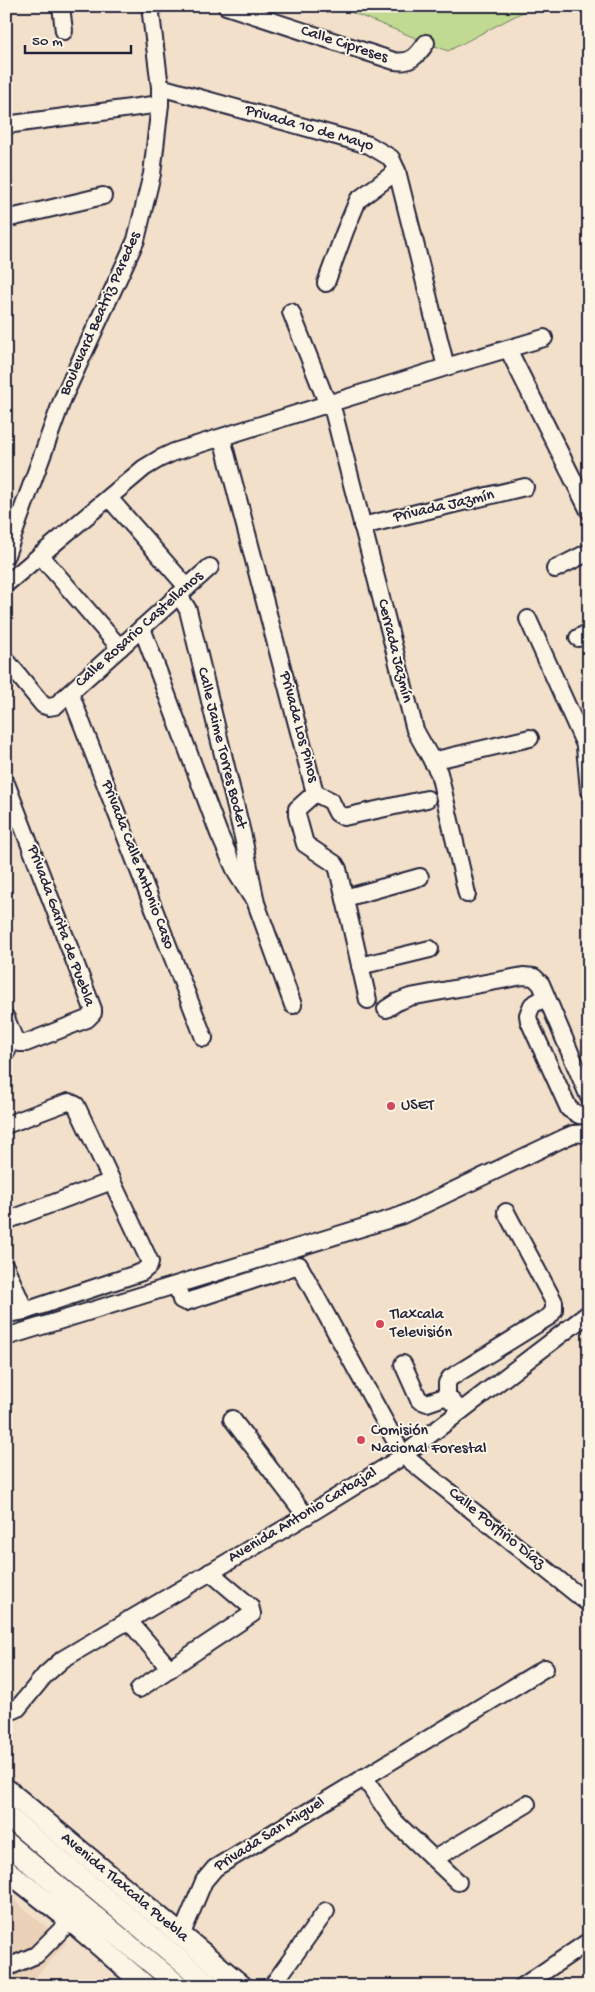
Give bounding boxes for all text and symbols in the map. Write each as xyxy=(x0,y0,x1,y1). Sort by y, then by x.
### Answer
scale bar xyxy=(25,22,131,54)
street label: Calle Cipreses xyxy=(298,22,391,68)
text: 50 m xyxy=(32,33,63,51)
street label: Privada 10 de Mayo xyxy=(242,101,375,156)
street label: Boulevard Beatriz Paredes xyxy=(56,228,146,400)
street label: Privada Jazmín xyxy=(391,486,497,528)
street label: Calle Rosario Castellanos xyxy=(72,567,209,692)
street label: Cerrada Jazmín xyxy=(372,597,416,705)
street label: Calle Jaime Torres Bodet xyxy=(192,666,251,832)
street label: Privada Los Pinos xyxy=(274,669,322,786)
street label: Privada Calle Antonio Caso xyxy=(96,777,178,952)
street label: Privada Garita de Puebla xyxy=(22,842,98,1010)
place label: USET xyxy=(401,1097,435,1116)
marker: USET xyxy=(385,1100,397,1112)
place label: Tlaxcala Televisión xyxy=(389,1306,452,1343)
marker: Tlaxcala Televisión xyxy=(374,1318,386,1330)
place label: Comisión Nacional Forestal xyxy=(371,1422,487,1459)
marker: Comisión Nacional Forestal xyxy=(355,1434,367,1446)
street label: Avenida Antonio Carbajal xyxy=(225,1464,381,1568)
street label: Calle Porfirio Díaz xyxy=(444,1484,549,1574)
street label: Privada San Miguel xyxy=(210,1793,329,1877)
street label: Avenida Tlaxcala Puebla xyxy=(56,1829,193,1948)

